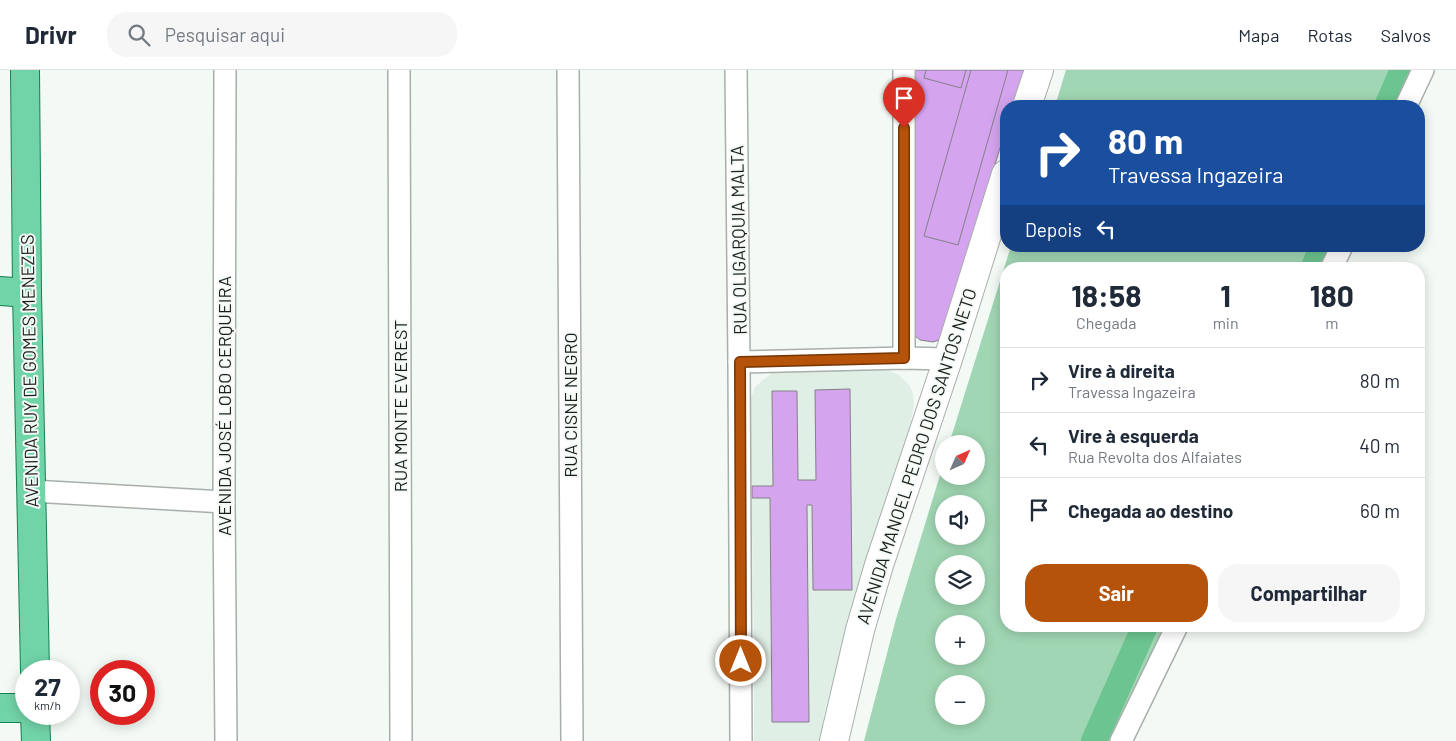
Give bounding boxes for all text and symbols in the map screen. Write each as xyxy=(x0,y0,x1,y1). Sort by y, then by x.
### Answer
search box xyxy=(107,12,457,57)
text: Drivr xyxy=(25,20,77,49)
icon: search xyxy=(125,21,153,49)
text: Pesquisar aqui xyxy=(165,23,285,46)
text: Mapa xyxy=(1238,24,1279,46)
text: Rotas xyxy=(1307,24,1352,46)
text: Salvos xyxy=(1380,24,1431,46)
pin xyxy=(883,77,925,128)
icon: arrive xyxy=(890,84,918,112)
text: 80 m xyxy=(1108,119,1183,161)
icon: right xyxy=(1025,120,1090,185)
street label: RUA OLIGARQUIA MALTA xyxy=(725,145,751,335)
text: Travessa Ingazeira xyxy=(1108,161,1283,187)
icon: left xyxy=(1092,215,1120,243)
text: Depois xyxy=(1025,218,1082,241)
street label: AVENIDA RUY DE GOMES MENEZES xyxy=(16,234,42,508)
street label: AVENIDA JOSÉ LOBO CERQUEIRA xyxy=(213,276,235,536)
text: 18:58 xyxy=(1071,277,1141,313)
text: 1 xyxy=(1220,277,1231,313)
text: 180 xyxy=(1310,277,1354,313)
street label: AVENIDA MANOEL PEDRO DOS SANTOS NETO xyxy=(851,285,981,627)
text: Chegada xyxy=(1076,313,1137,332)
text: min xyxy=(1213,313,1239,332)
text: m xyxy=(1325,313,1338,332)
street label: RUA MONTE EVEREST xyxy=(389,320,411,492)
street label: RUA CISNE NEGRO xyxy=(559,332,581,478)
text: Vire à direita xyxy=(1068,359,1175,382)
icon: right xyxy=(1025,366,1053,394)
text: 80 m xyxy=(1360,369,1400,392)
text: Travessa Ingazeira xyxy=(1068,382,1196,401)
text: Vire à esquerda xyxy=(1068,424,1199,447)
icon: left xyxy=(1025,431,1053,459)
text: 40 m xyxy=(1359,434,1400,457)
north arrow xyxy=(935,435,985,485)
map controls xyxy=(935,435,985,725)
text: Rua Revolta dos Alfaiates xyxy=(1068,447,1242,466)
button: sound xyxy=(935,495,985,545)
icon: arrive xyxy=(1025,496,1053,524)
text: Chegada ao destino xyxy=(1068,499,1233,522)
text: 60 m xyxy=(1360,499,1400,522)
button: layers xyxy=(935,555,985,605)
button: Sair xyxy=(1025,564,1208,622)
button: Compartilhar xyxy=(1218,564,1400,622)
button: + xyxy=(935,615,985,665)
position arrow xyxy=(714,634,766,686)
speed limit sign: 30 xyxy=(90,660,155,725)
text: 27 xyxy=(34,671,61,701)
button: − xyxy=(935,675,985,725)
text: km/h xyxy=(34,698,61,712)

